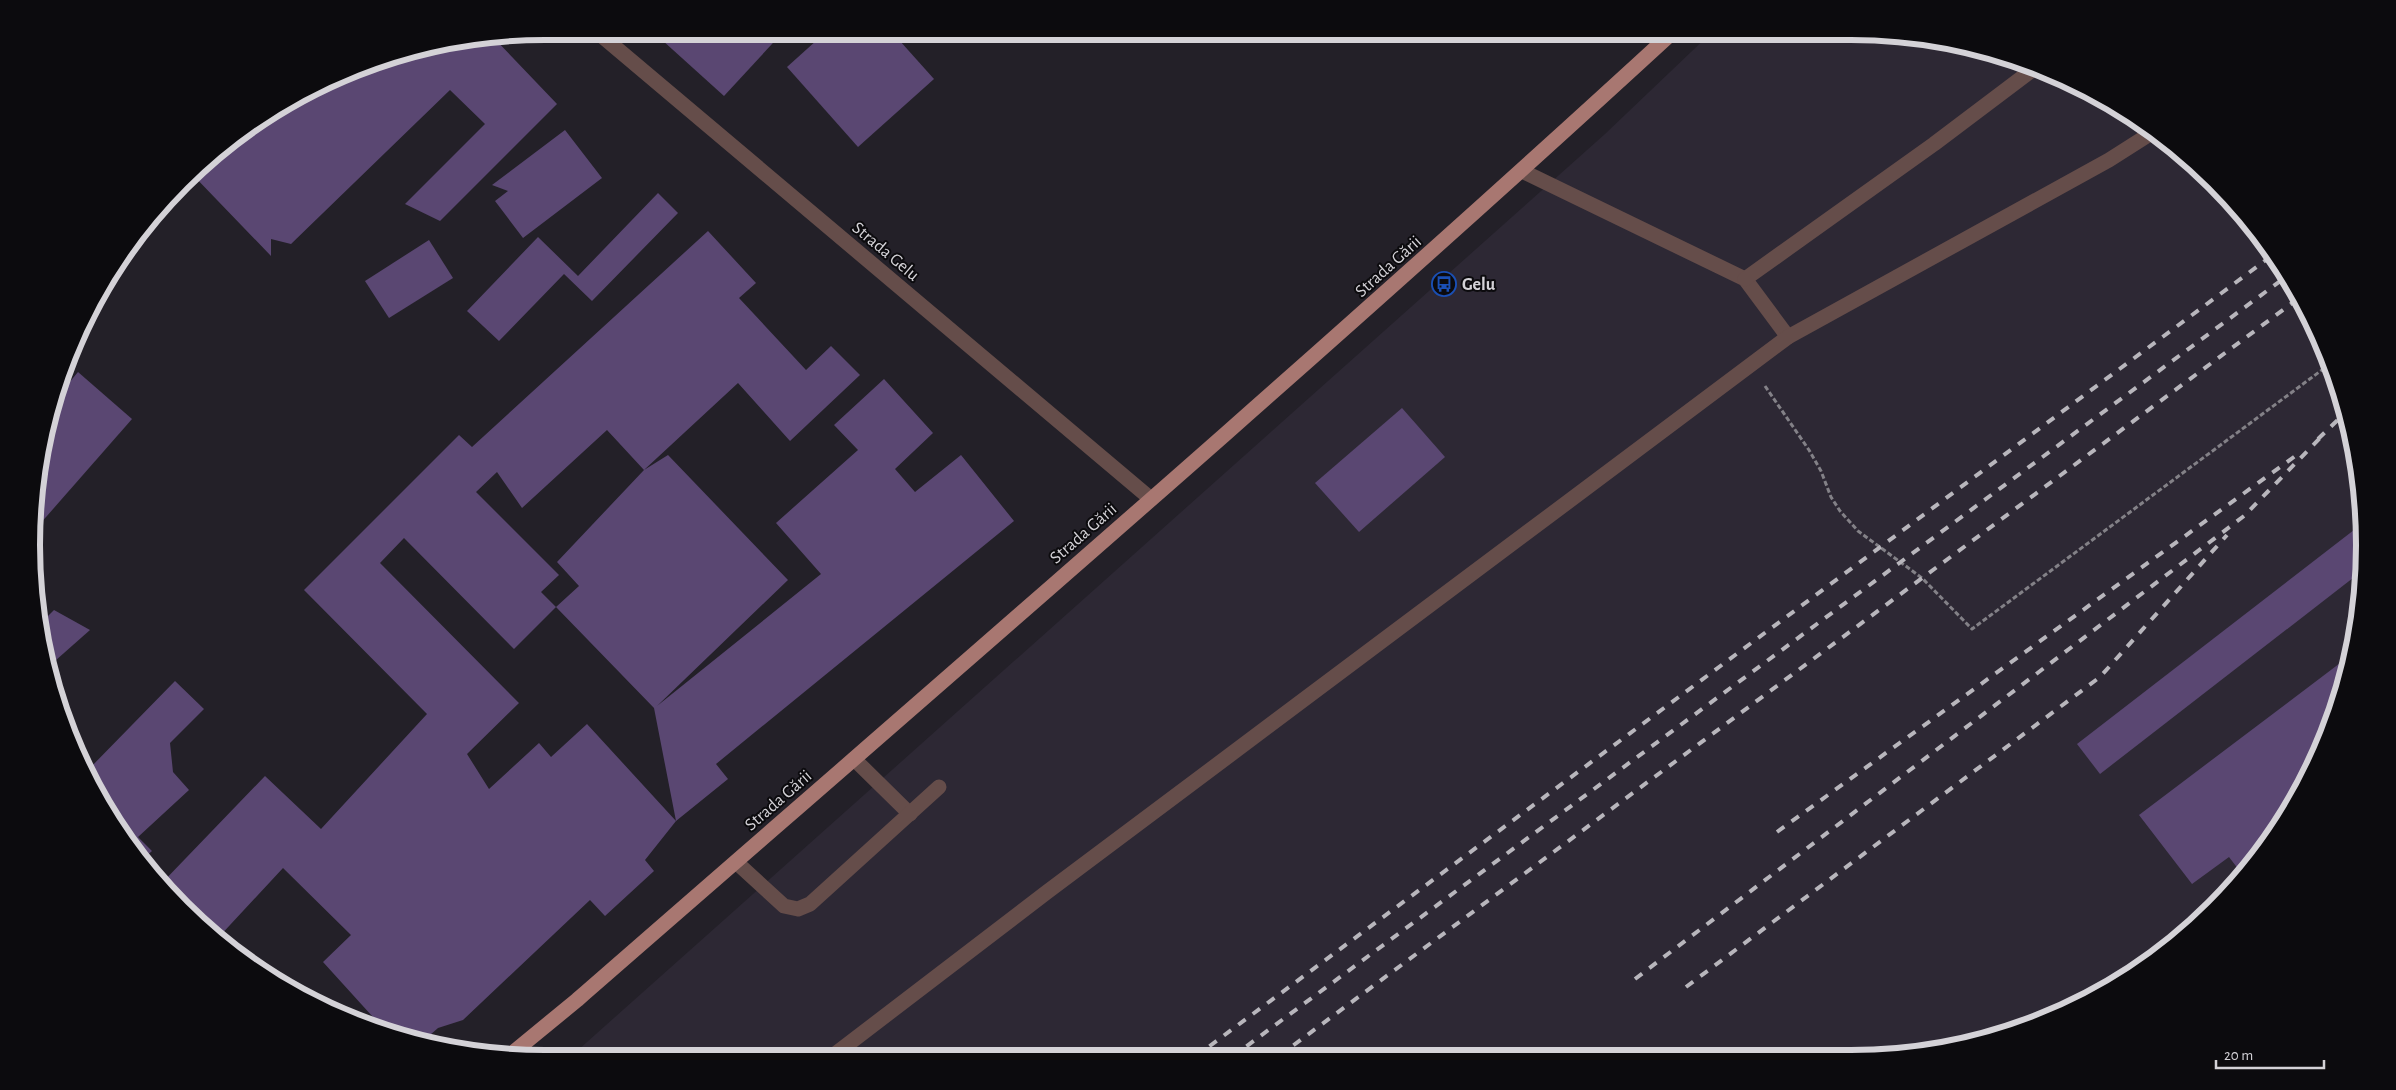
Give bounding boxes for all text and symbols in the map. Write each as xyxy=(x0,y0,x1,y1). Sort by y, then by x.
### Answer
street label: Strada Gelu xyxy=(848,219,922,285)
street label: Strada Gării xyxy=(1352,233,1425,301)
bus stop icon: Gelu xyxy=(1431,271,1457,297)
place label: Gelu xyxy=(1462,276,1496,294)
street label: Strada Gării xyxy=(1047,500,1121,567)
street label: Strada Gării xyxy=(742,767,816,834)
scale bar xyxy=(2216,1038,2324,1070)
text: 20 m xyxy=(2224,1048,2253,1063)

